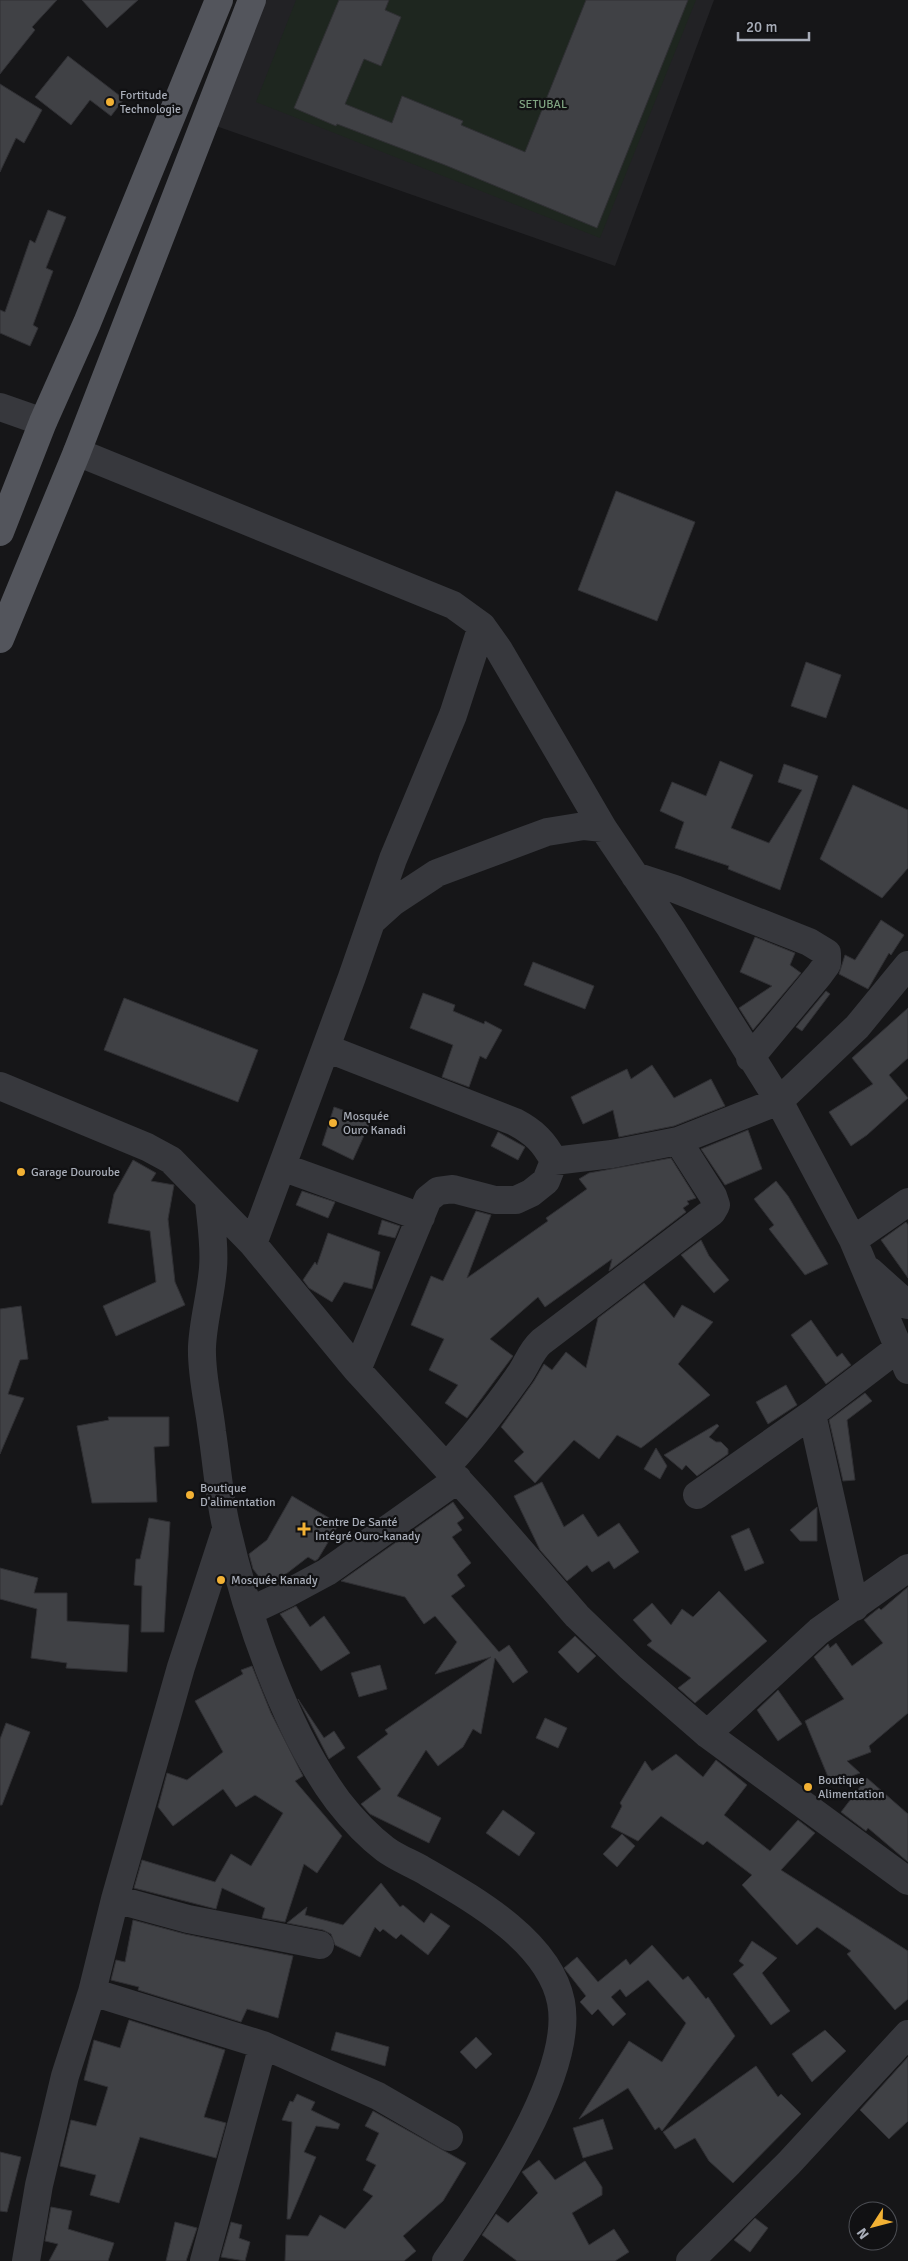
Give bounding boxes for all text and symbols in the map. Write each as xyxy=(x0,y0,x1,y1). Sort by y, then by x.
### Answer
scale bar xyxy=(738,10,809,42)
text: 20 m xyxy=(746,18,777,36)
place label: Fortitude Technologie xyxy=(120,88,181,117)
marker: Fortitude Technologie xyxy=(104,96,116,108)
park label: SETUBAL xyxy=(519,97,567,112)
place label: Mosquée Ouro Kanadi xyxy=(343,1109,406,1138)
marker: Mosquée Ouro Kanadi xyxy=(327,1117,339,1129)
place label: Garage Douroube xyxy=(31,1165,120,1180)
marker: Garage Douroube xyxy=(15,1166,27,1178)
place label: Boutique D'alimentation xyxy=(200,1481,276,1510)
marker: Boutique D'alimentation xyxy=(184,1489,196,1501)
place label: Centre De Santé Intégré Ouro-kanady xyxy=(315,1515,420,1544)
marker: Centre De Santé Intégré Ouro-kanady xyxy=(297,1522,311,1536)
place label: Mosquée Kanady xyxy=(231,1573,318,1588)
marker: Mosquée Kanady xyxy=(215,1574,227,1586)
place label: Boutique Alimentation xyxy=(818,1773,885,1802)
marker: Boutique Alimentation xyxy=(802,1781,814,1793)
north arrow xyxy=(848,2201,898,2251)
text: N xyxy=(853,2224,873,2242)

